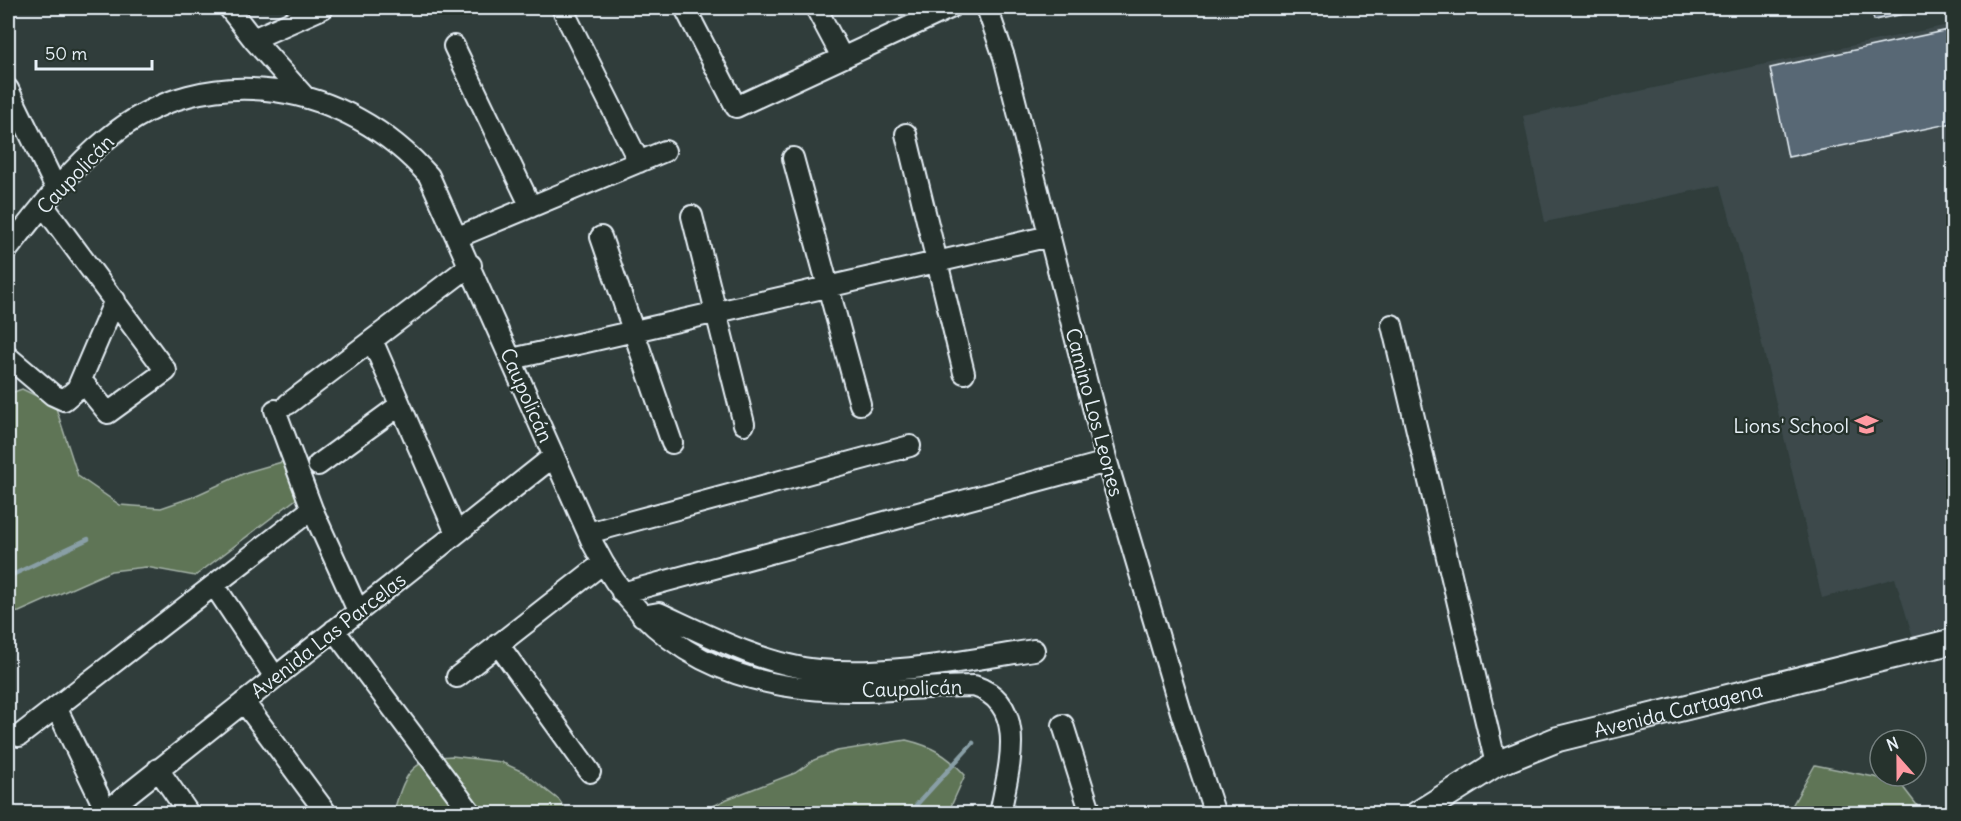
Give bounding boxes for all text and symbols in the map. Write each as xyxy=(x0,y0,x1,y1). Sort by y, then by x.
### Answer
scale bar xyxy=(36,33,152,71)
text: 50 m xyxy=(45,42,87,65)
street label: Caupolicán xyxy=(31,129,119,219)
street label: Camino Los Leones xyxy=(1060,325,1130,499)
street label: Caupolicán xyxy=(495,344,559,446)
school or university icon: Lions' School xyxy=(1854,412,1880,438)
place label: Lions' School xyxy=(1733,413,1849,438)
street label: Avenida Las Parcelas xyxy=(246,567,410,703)
street label: Caupolicán xyxy=(861,674,963,702)
street label: Avenida Cartagena xyxy=(1591,676,1765,742)
north arrow xyxy=(1868,728,1928,788)
text: N xyxy=(1884,733,1901,755)

